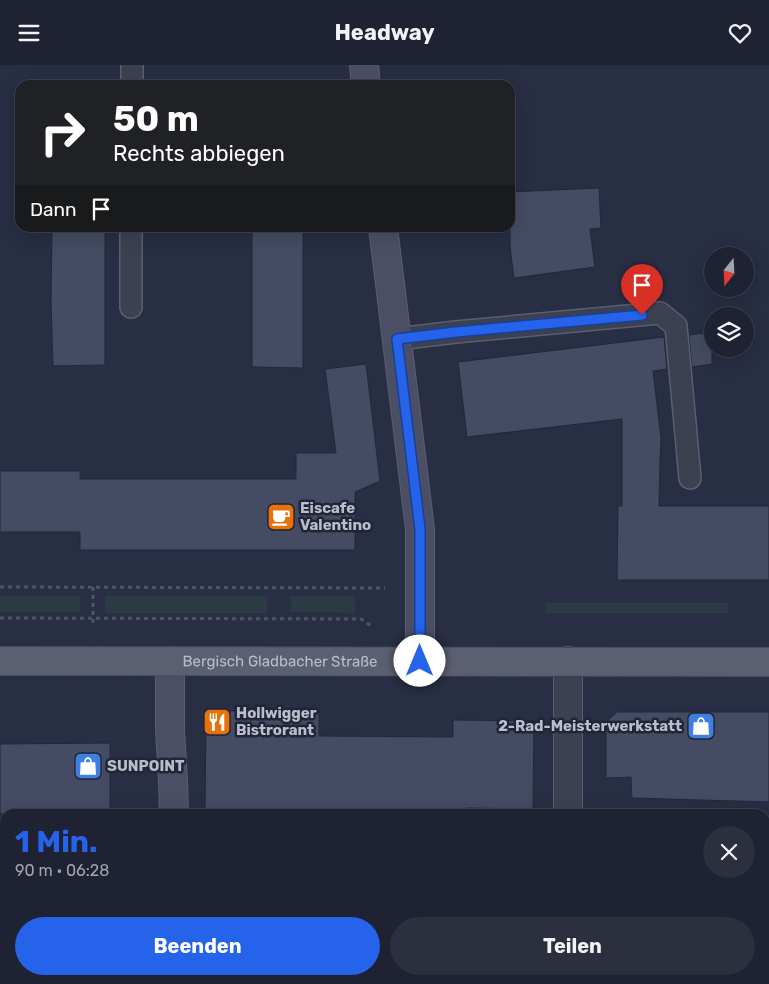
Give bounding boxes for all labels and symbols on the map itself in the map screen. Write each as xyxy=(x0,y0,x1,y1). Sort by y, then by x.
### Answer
north arrow xyxy=(704,247,754,297)
pin xyxy=(621,264,663,315)
place label: Eiscafe Valentino xyxy=(300,499,371,534)
cafe icon: Eiscafe Valentino xyxy=(266,502,296,532)
position arrow xyxy=(393,634,445,686)
street label: Bergisch Gladbacher Straße xyxy=(183,652,377,670)
place label: Hollwigger Bistrorant xyxy=(236,704,317,739)
restaurant icon: Hollwigger Bistrorant xyxy=(202,707,232,737)
shop icon: 2-Rad-Meisterwerkstatt xyxy=(686,711,716,741)
place label: 2-Rad-Meisterwerkstatt xyxy=(498,717,682,735)
shop icon: SUNPOINT xyxy=(73,751,103,781)
place label: SUNPOINT xyxy=(107,757,185,775)

